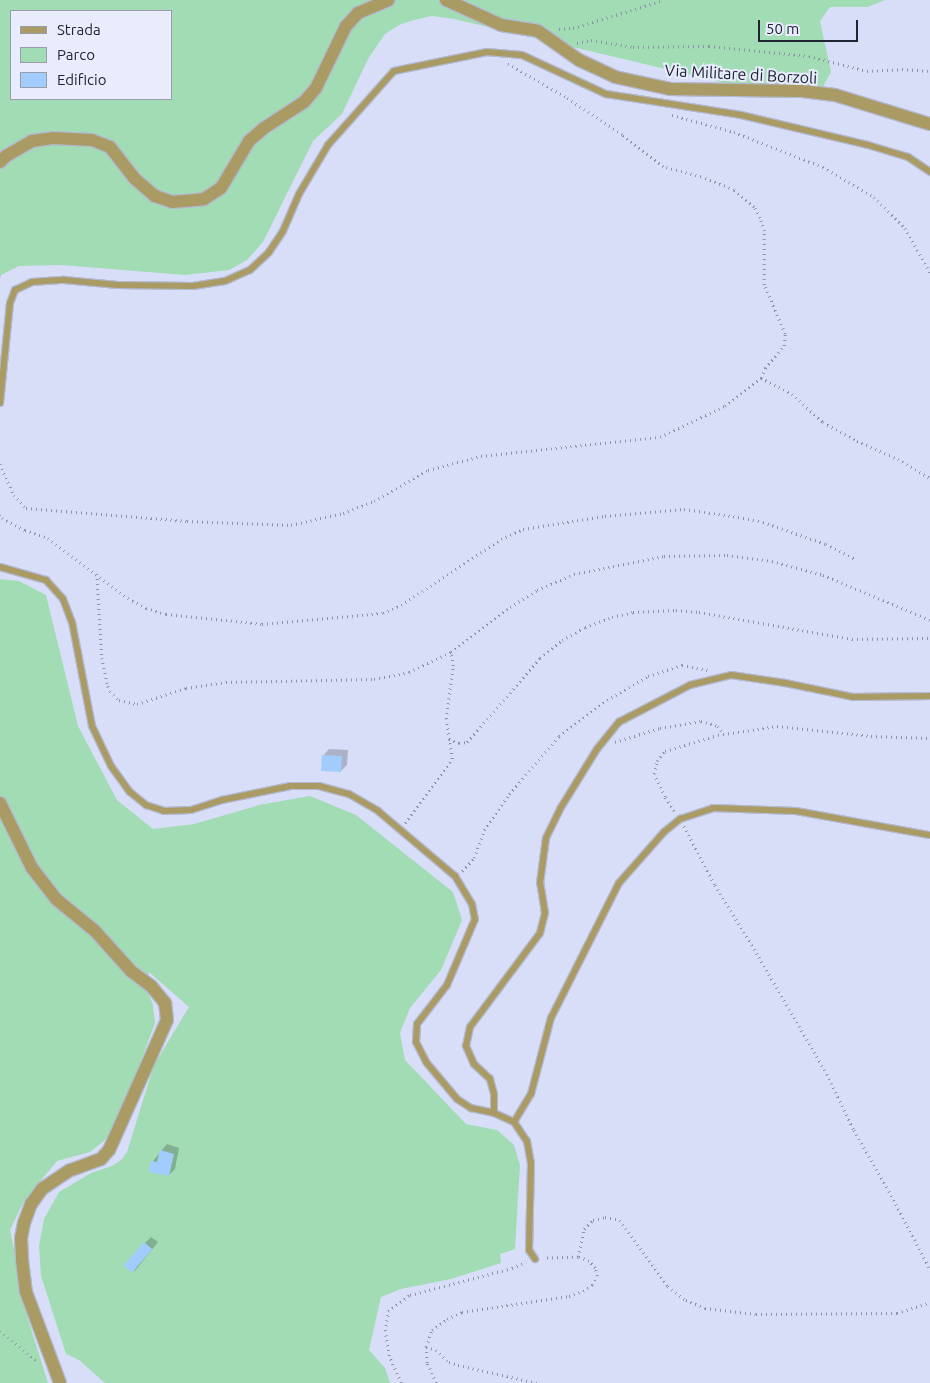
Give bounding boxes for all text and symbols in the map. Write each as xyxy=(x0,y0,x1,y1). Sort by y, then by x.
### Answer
legend xyxy=(10,10,172,100)
scale bar xyxy=(760,10,860,42)
text: 50 m xyxy=(766,20,799,37)
text: Strada xyxy=(57,21,101,38)
text: Parco xyxy=(57,46,95,63)
street label: Via Militare di Borzoli xyxy=(664,60,818,88)
text: Edificio xyxy=(57,71,106,88)

